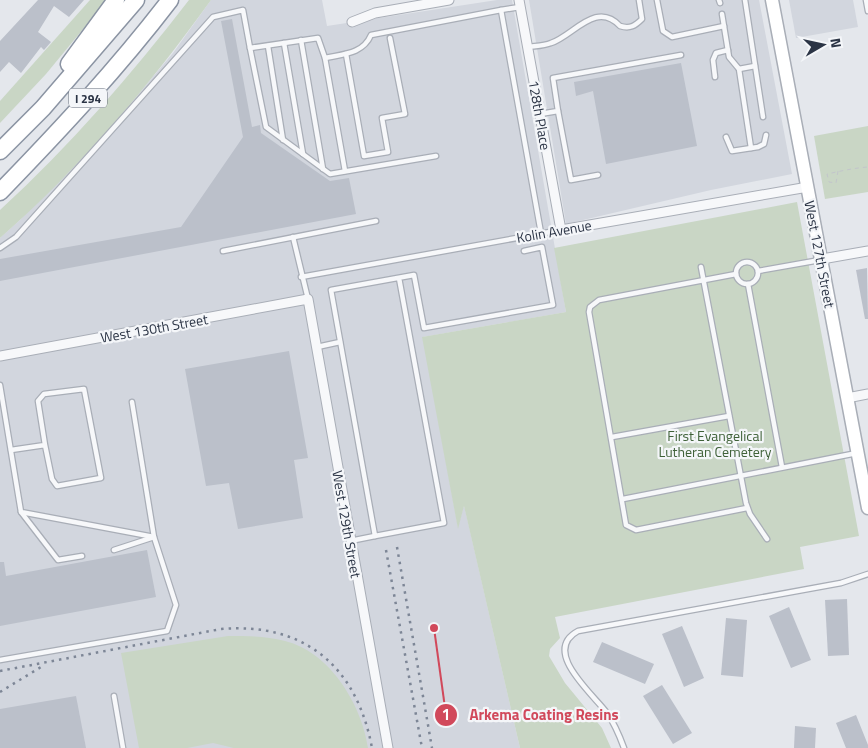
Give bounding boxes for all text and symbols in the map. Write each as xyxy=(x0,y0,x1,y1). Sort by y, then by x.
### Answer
north arrow xyxy=(798,20,848,70)
text: N xyxy=(825,36,847,49)
street label: 128th Place xyxy=(524,78,556,152)
road number: I 294 xyxy=(69,89,107,108)
street label: West 127th Street xyxy=(799,199,841,309)
street label: Kolin Avenue xyxy=(515,214,593,248)
street label: West 130th Street xyxy=(99,308,209,348)
park label: First Evangelical Lutheran Cemetery xyxy=(659,425,772,462)
street label: West 129th Street xyxy=(327,469,367,579)
callout: Arkema Coating Resins xyxy=(434,700,628,730)
text: 1 xyxy=(442,703,450,726)
text: Arkema Coating Resins xyxy=(469,703,619,726)

